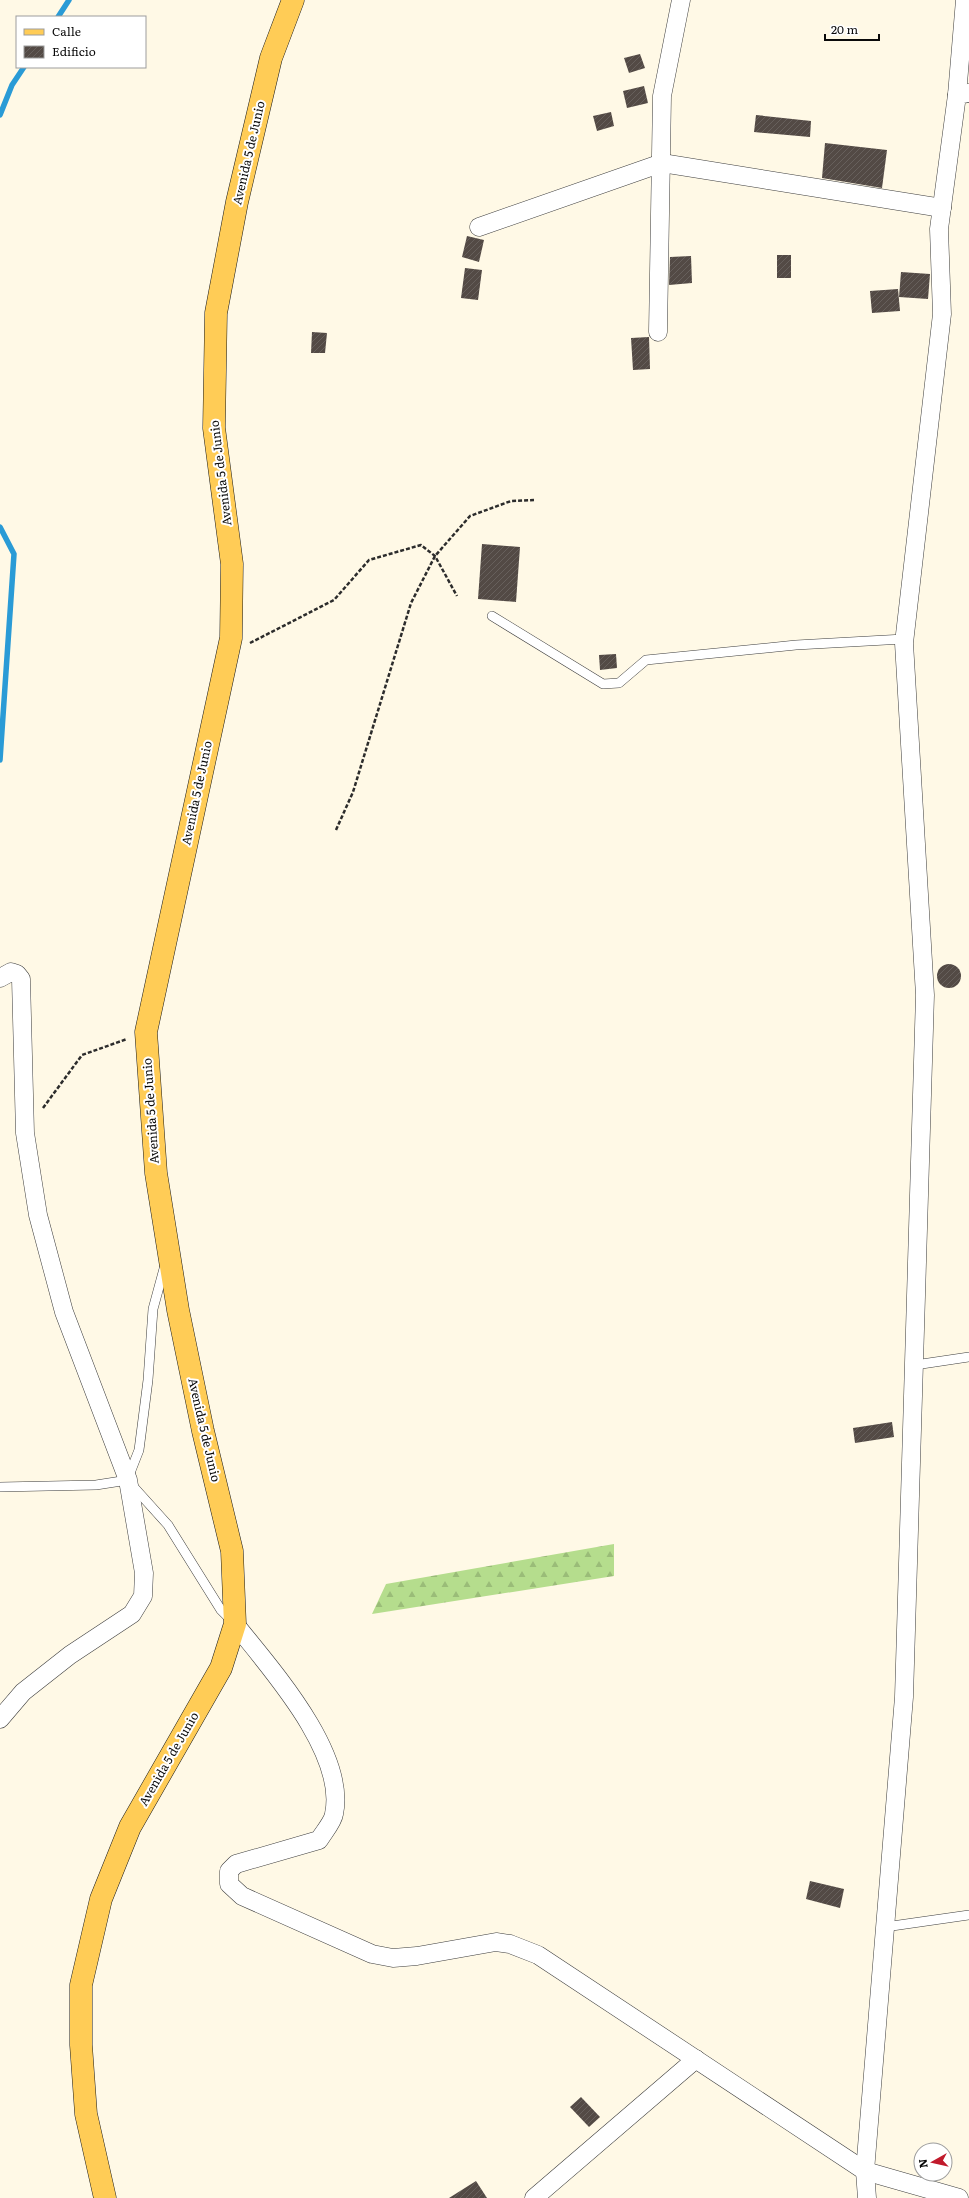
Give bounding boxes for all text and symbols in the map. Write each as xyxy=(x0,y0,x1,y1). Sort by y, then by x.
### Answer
legend xyxy=(16,16,146,68)
scale bar xyxy=(825,16,879,42)
text: 20 m xyxy=(831,20,858,38)
text: Calle xyxy=(52,22,81,40)
text: Edificio xyxy=(52,42,96,60)
street label: Avenida 5 de Junio xyxy=(227,99,269,206)
street label: Avenida 5 de Junio xyxy=(205,419,235,527)
street label: Avenida 5 de Junio xyxy=(176,739,216,847)
street label: Avenida 5 de Junio xyxy=(137,1058,163,1165)
street label: Avenida 5 de Junio xyxy=(184,1376,226,1483)
street label: Avenida 5 de Junio xyxy=(134,1708,202,1809)
north arrow xyxy=(913,2142,953,2182)
text: N xyxy=(914,2158,931,2169)

